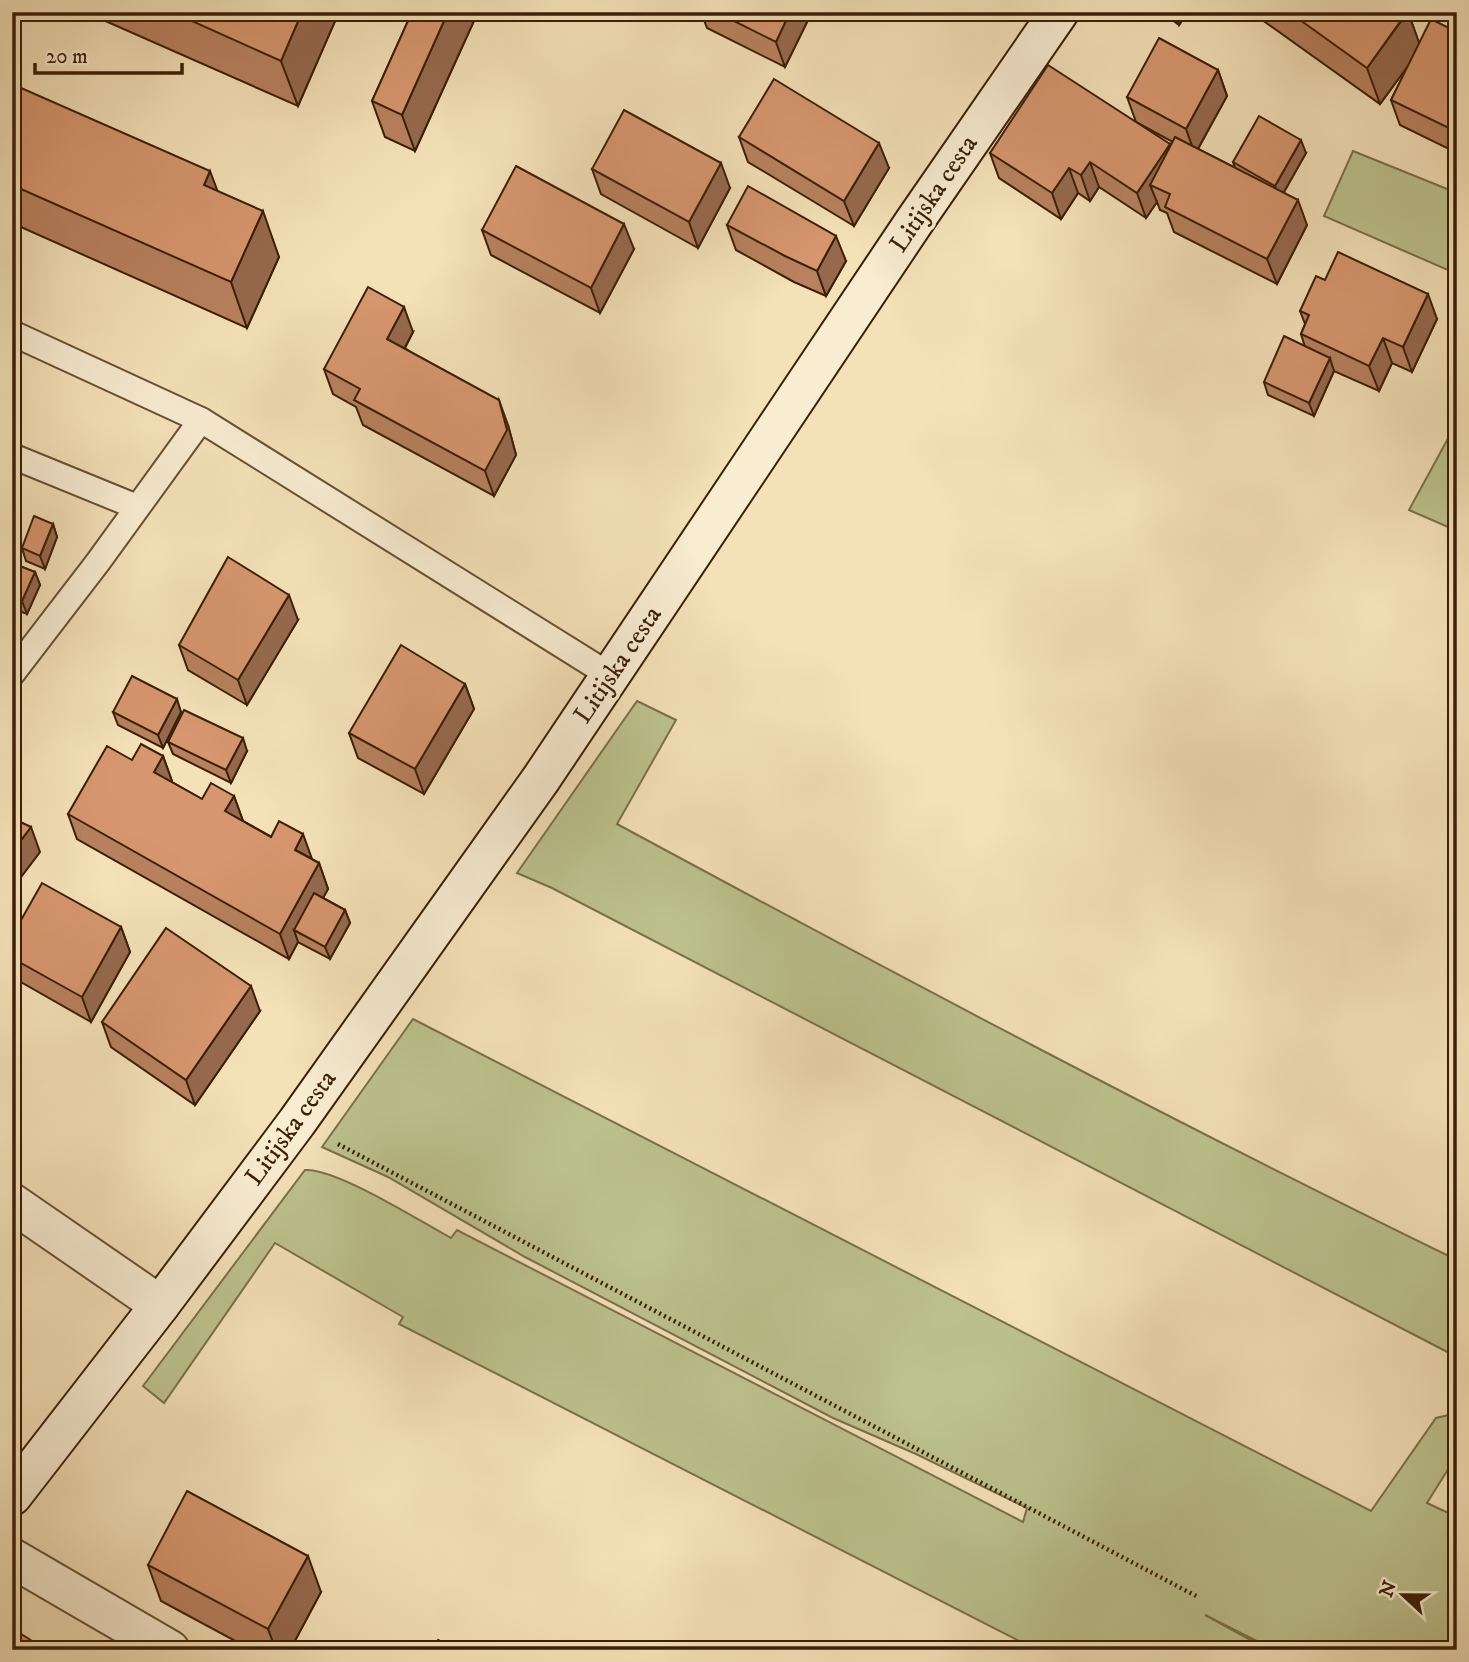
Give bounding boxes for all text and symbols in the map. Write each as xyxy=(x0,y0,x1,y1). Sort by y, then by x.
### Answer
scale bar xyxy=(35,32,182,76)
text: 20 m xyxy=(46,44,88,70)
street label: Litijska cesta xyxy=(883,129,985,259)
street label: Litijska cesta xyxy=(567,600,669,730)
street label: Litijska cesta xyxy=(238,1064,344,1192)
north arrow xyxy=(1368,1560,1438,1630)
text: N xyxy=(1375,1577,1402,1601)

